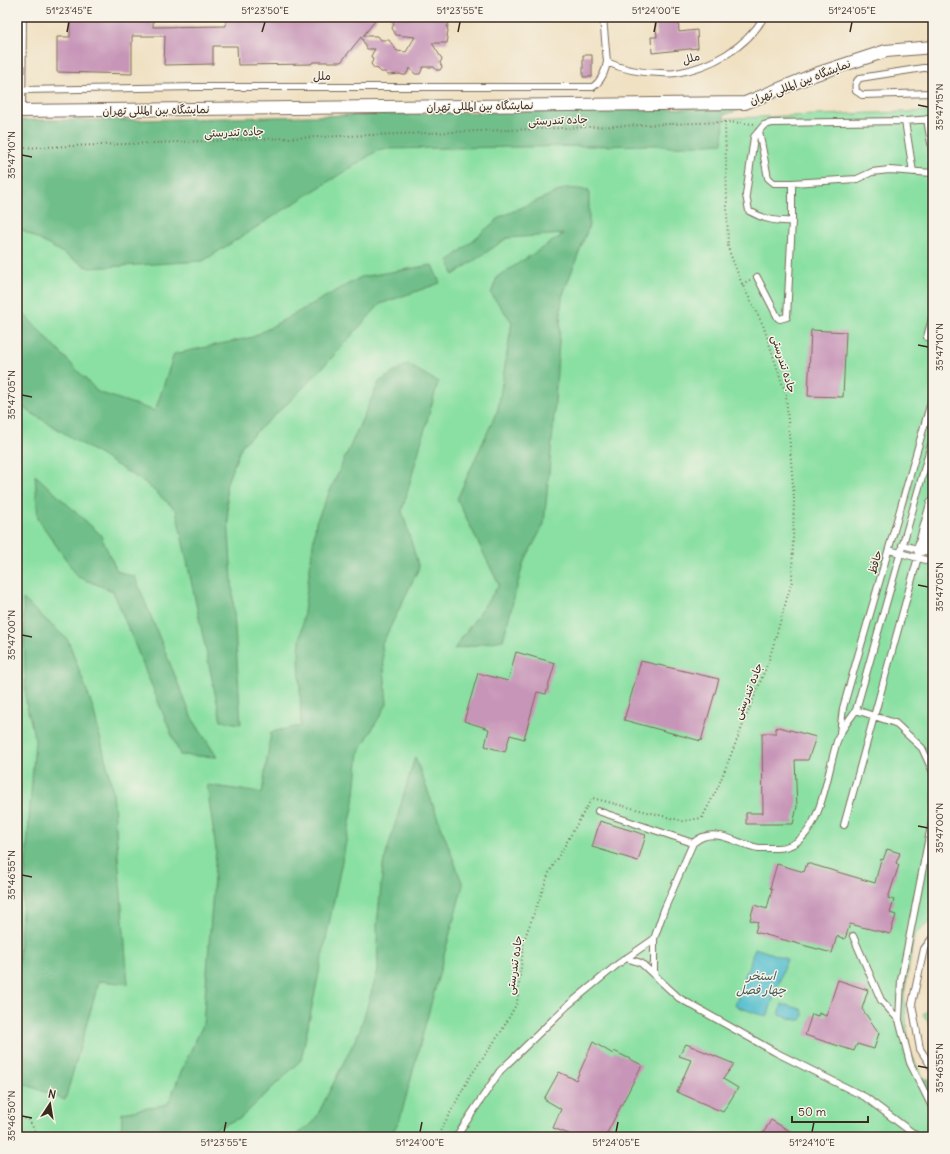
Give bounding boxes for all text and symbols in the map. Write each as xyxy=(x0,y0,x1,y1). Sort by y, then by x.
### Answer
text: 51°23'45"E xyxy=(46,4,92,17)
text: 51°23'50"E xyxy=(241,4,289,17)
text: 51°23'55"E xyxy=(437,4,484,17)
text: 51°24'00"E xyxy=(632,4,680,17)
text: 51°24'05"E xyxy=(828,4,876,17)
street label: ملل xyxy=(680,49,702,67)
street label: نمایشگاه بین المللی تهران xyxy=(748,56,853,109)
street label: ملل xyxy=(313,69,331,83)
text: 35°47'15"N xyxy=(933,83,946,131)
street label: نمایشگاه بین المللی تهران xyxy=(426,98,534,115)
street label: نمایشگاه بین المللی تهران xyxy=(102,102,210,119)
street label: جاده تندرستی xyxy=(528,112,588,129)
street label: جاده تندرستی xyxy=(204,124,264,141)
text: 35°47'10"N xyxy=(5,131,18,179)
text: 35°47'10"N xyxy=(933,323,946,371)
street label: جاده تندرستی xyxy=(768,333,799,395)
text: 35°47'05"N xyxy=(5,370,18,420)
street label: حافظ xyxy=(865,548,885,576)
text: 35°47'05"N xyxy=(933,562,946,612)
text: 35°47'00"N xyxy=(5,610,18,660)
street label: جاده تندرستی xyxy=(730,661,767,722)
text: 35°47'00"N xyxy=(933,803,946,853)
text: 35°46'55"N xyxy=(5,850,18,900)
street label: جاده تندرستی xyxy=(503,934,526,996)
water label: استخر چهار فصل xyxy=(736,968,787,998)
text: 35°46'55"N xyxy=(933,1043,946,1093)
north arrow xyxy=(30,1084,70,1124)
text: N xyxy=(47,1087,57,1102)
text: 35°46'50"N xyxy=(5,1091,18,1141)
scale bar xyxy=(792,1098,868,1124)
text: 50 m xyxy=(798,1104,827,1119)
text: 51°23'55"E xyxy=(201,1136,248,1149)
text: 51°24'00"E xyxy=(396,1136,444,1149)
text: 51°24'05"E xyxy=(592,1136,640,1149)
text: 51°24'10"E xyxy=(789,1136,835,1149)

